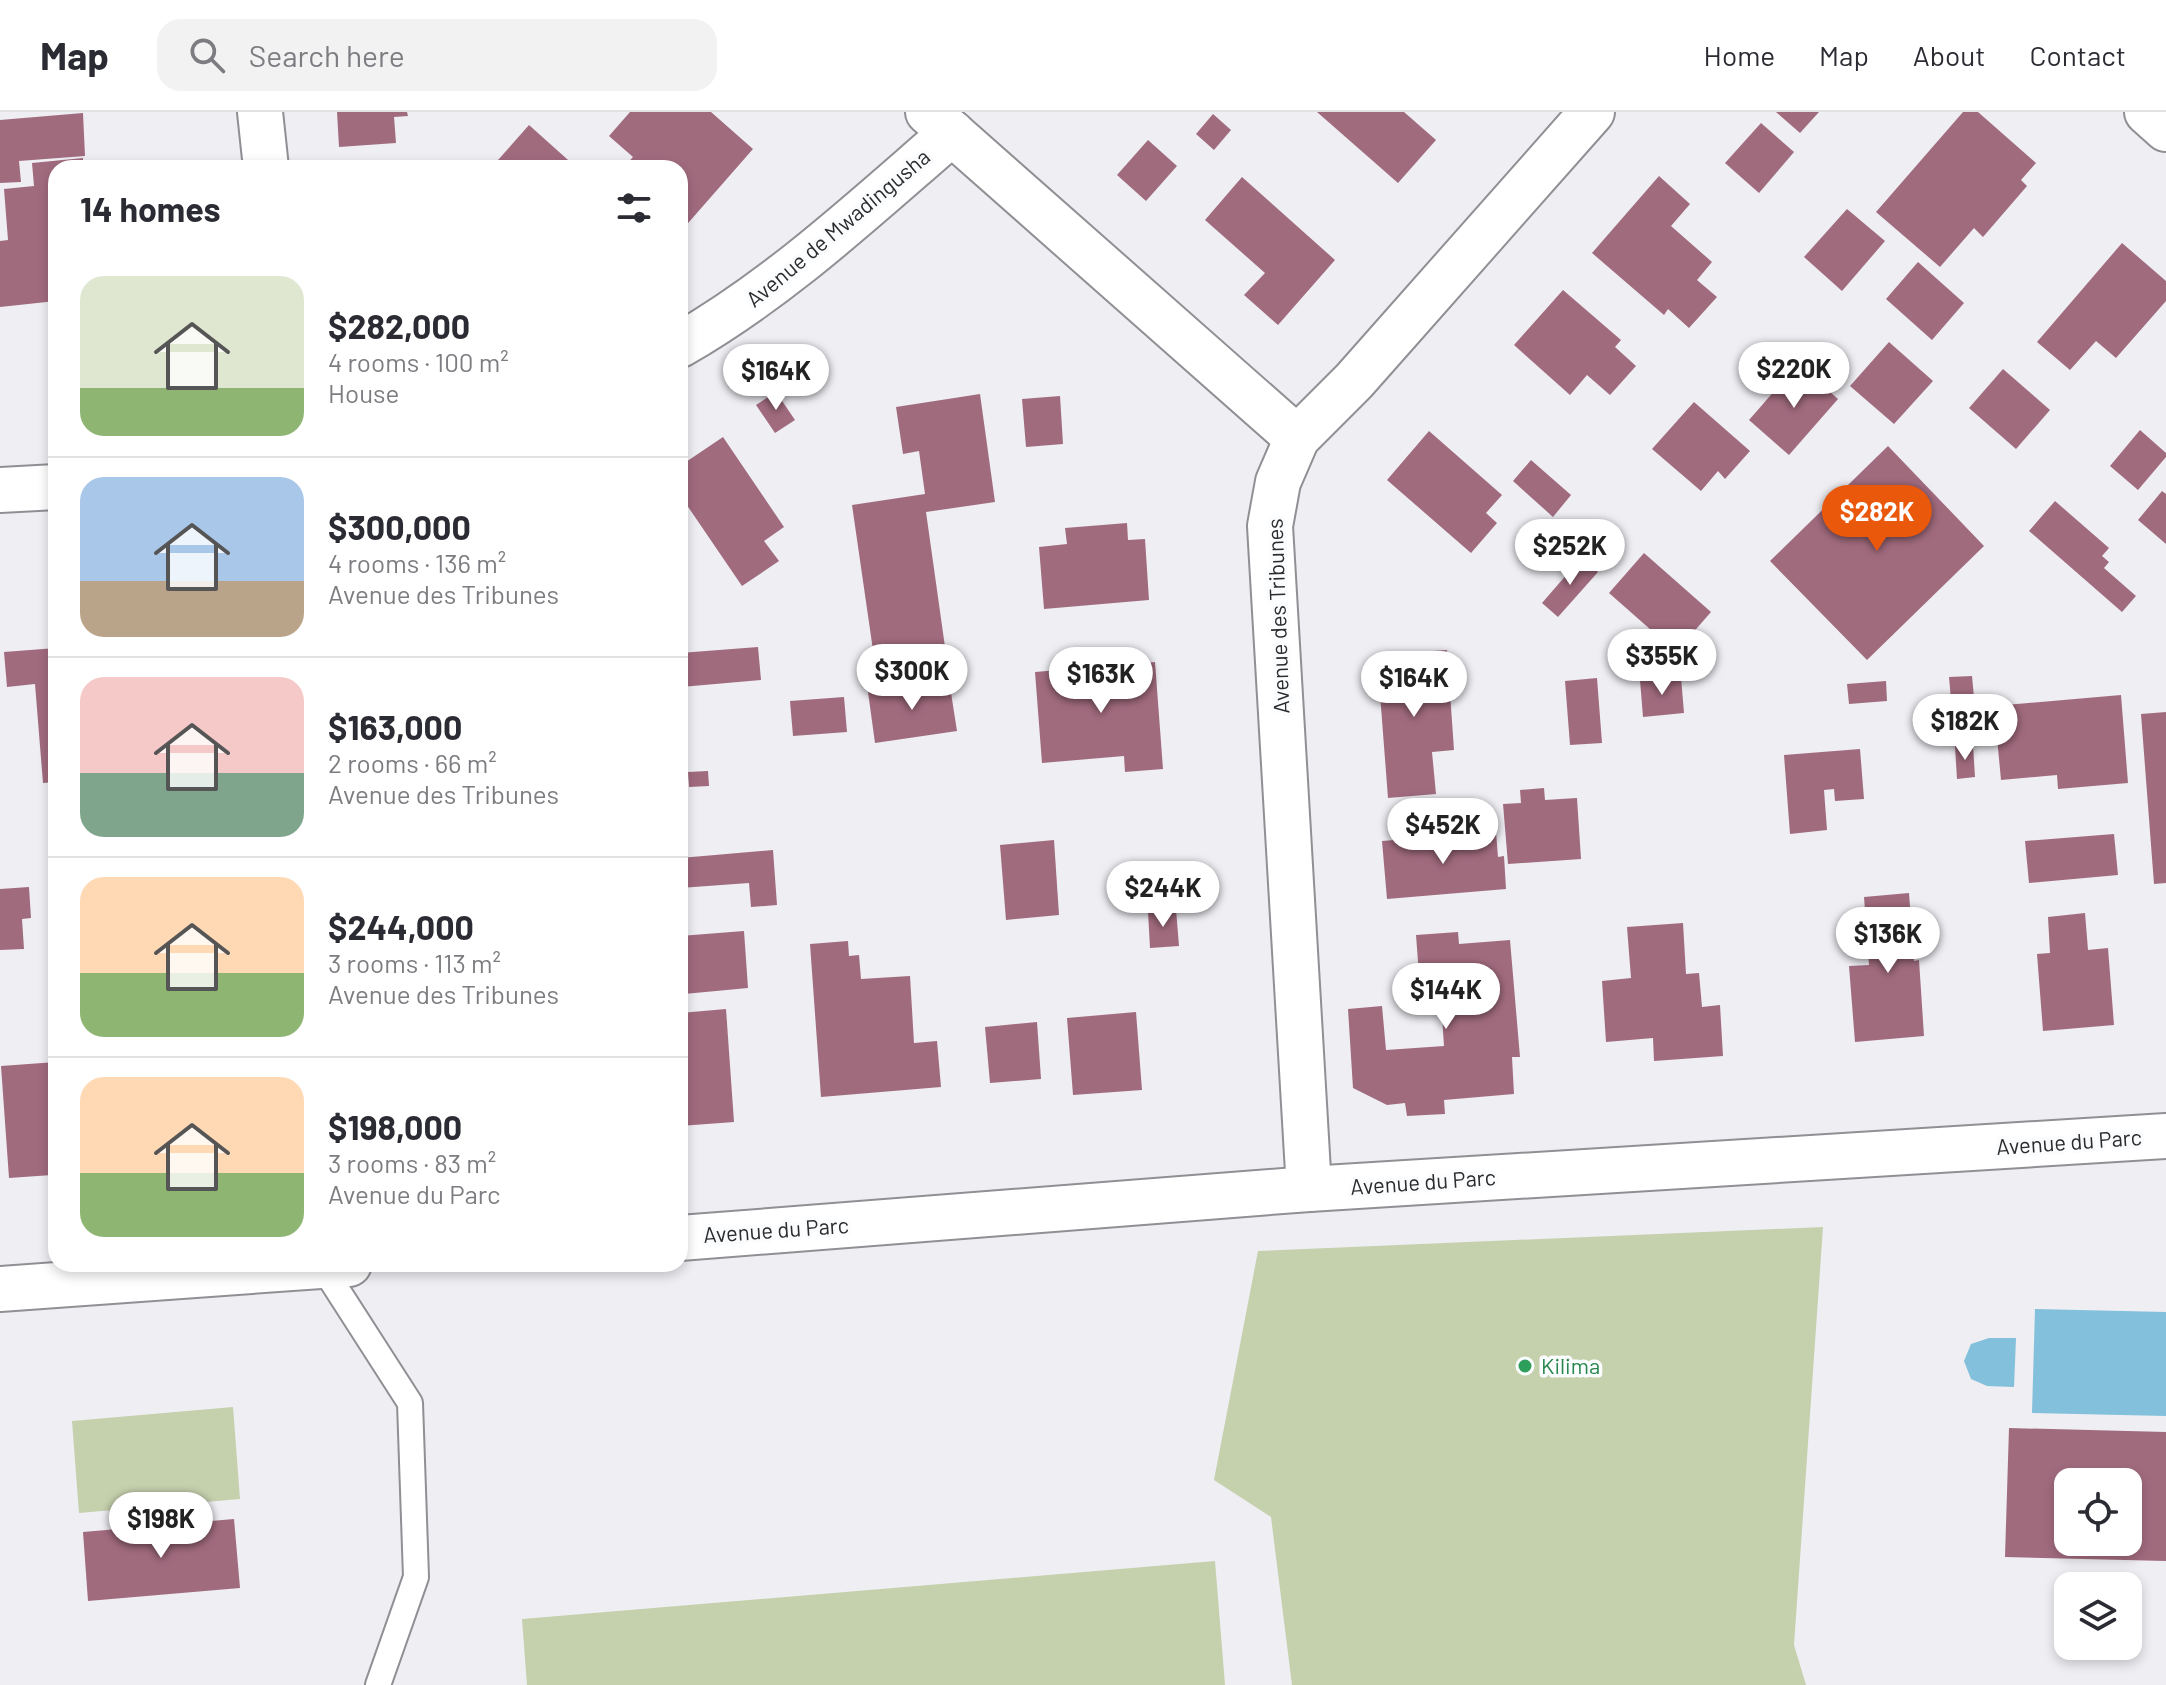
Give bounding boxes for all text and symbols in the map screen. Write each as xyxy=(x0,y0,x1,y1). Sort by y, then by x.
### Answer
search box xyxy=(157,19,717,91)
text: Map xyxy=(40,32,109,78)
icon: search xyxy=(185,33,229,77)
text: Search here xyxy=(249,37,405,73)
text: Home xyxy=(1704,38,1775,72)
text: Map xyxy=(1819,38,1869,72)
text: About xyxy=(1913,38,1985,72)
text: Contact xyxy=(2029,38,2126,72)
street label: Avenue de Mwadingusha xyxy=(740,143,934,312)
icon: filters xyxy=(612,186,656,230)
text: 14 homes xyxy=(80,188,221,229)
text: $282,000 xyxy=(328,305,470,346)
icon: home xyxy=(144,308,240,404)
pin: $220K xyxy=(1738,342,1850,410)
pin: $164K xyxy=(720,344,832,412)
text: 4 rooms · 100 m² xyxy=(328,346,509,377)
text: $220K xyxy=(1756,352,1832,383)
text: $164K xyxy=(741,354,811,385)
text: House xyxy=(328,377,399,408)
pin: $282K xyxy=(1821,485,1933,553)
text: $282K xyxy=(1840,495,1914,526)
text: $300,000 xyxy=(328,506,471,547)
icon: home xyxy=(144,509,240,605)
street label: Avenue des Tribunes xyxy=(1261,518,1293,714)
pin: $252K xyxy=(1514,519,1626,587)
text: $252K xyxy=(1533,529,1607,560)
text: 4 rooms · 136 m² xyxy=(328,547,506,578)
text: Avenue des Tribunes xyxy=(328,578,559,609)
pin: $355K xyxy=(1606,629,1718,697)
text: $355K xyxy=(1625,639,1699,670)
pin: $300K xyxy=(856,644,968,712)
pin: $163K xyxy=(1045,647,1157,715)
pin: $164K xyxy=(1358,651,1470,719)
text: $300K xyxy=(875,654,949,685)
text: $163K xyxy=(1067,657,1135,688)
text: $164K xyxy=(1379,661,1449,692)
pin: $182K xyxy=(1909,694,2021,762)
text: $182K xyxy=(1931,704,1999,735)
text: $163,000 xyxy=(328,706,462,747)
icon: home xyxy=(144,709,240,805)
text: 2 rooms · 66 m² xyxy=(328,747,497,778)
text: Avenue des Tribunes xyxy=(328,778,559,809)
pin: $452K xyxy=(1387,798,1499,866)
text: $452K xyxy=(1405,808,1481,839)
pin: $244K xyxy=(1107,861,1219,929)
text: $244K xyxy=(1124,871,1202,902)
text: $244,000 xyxy=(328,906,474,947)
pin: $136K xyxy=(1832,907,1944,975)
icon: home xyxy=(144,909,240,1005)
text: $136K xyxy=(1854,917,1922,948)
text: 3 rooms · 113 m² xyxy=(328,947,501,978)
pin: $144K xyxy=(1390,963,1502,1031)
text: $144K xyxy=(1410,973,1482,1004)
text: Avenue des Tribunes xyxy=(328,978,559,1009)
text: $198,000 xyxy=(328,1106,462,1147)
icon: home xyxy=(144,1109,240,1205)
street label: Avenue du Parc xyxy=(1995,1123,2143,1159)
text: 3 rooms · 83 m² xyxy=(328,1147,496,1178)
street label: Avenue du Parc xyxy=(1349,1163,1497,1199)
text: Avenue du Parc xyxy=(328,1178,501,1209)
street label: Avenue du Parc xyxy=(702,1211,850,1247)
place label: Kilima xyxy=(1541,1352,1600,1378)
marker: Kilima xyxy=(1516,1357,1534,1375)
map controls xyxy=(2054,1468,2142,1660)
button: locate xyxy=(2054,1468,2142,1556)
pin: $198K xyxy=(105,1492,217,1560)
text: $198K xyxy=(127,1502,195,1533)
button: layers xyxy=(2054,1572,2142,1660)

